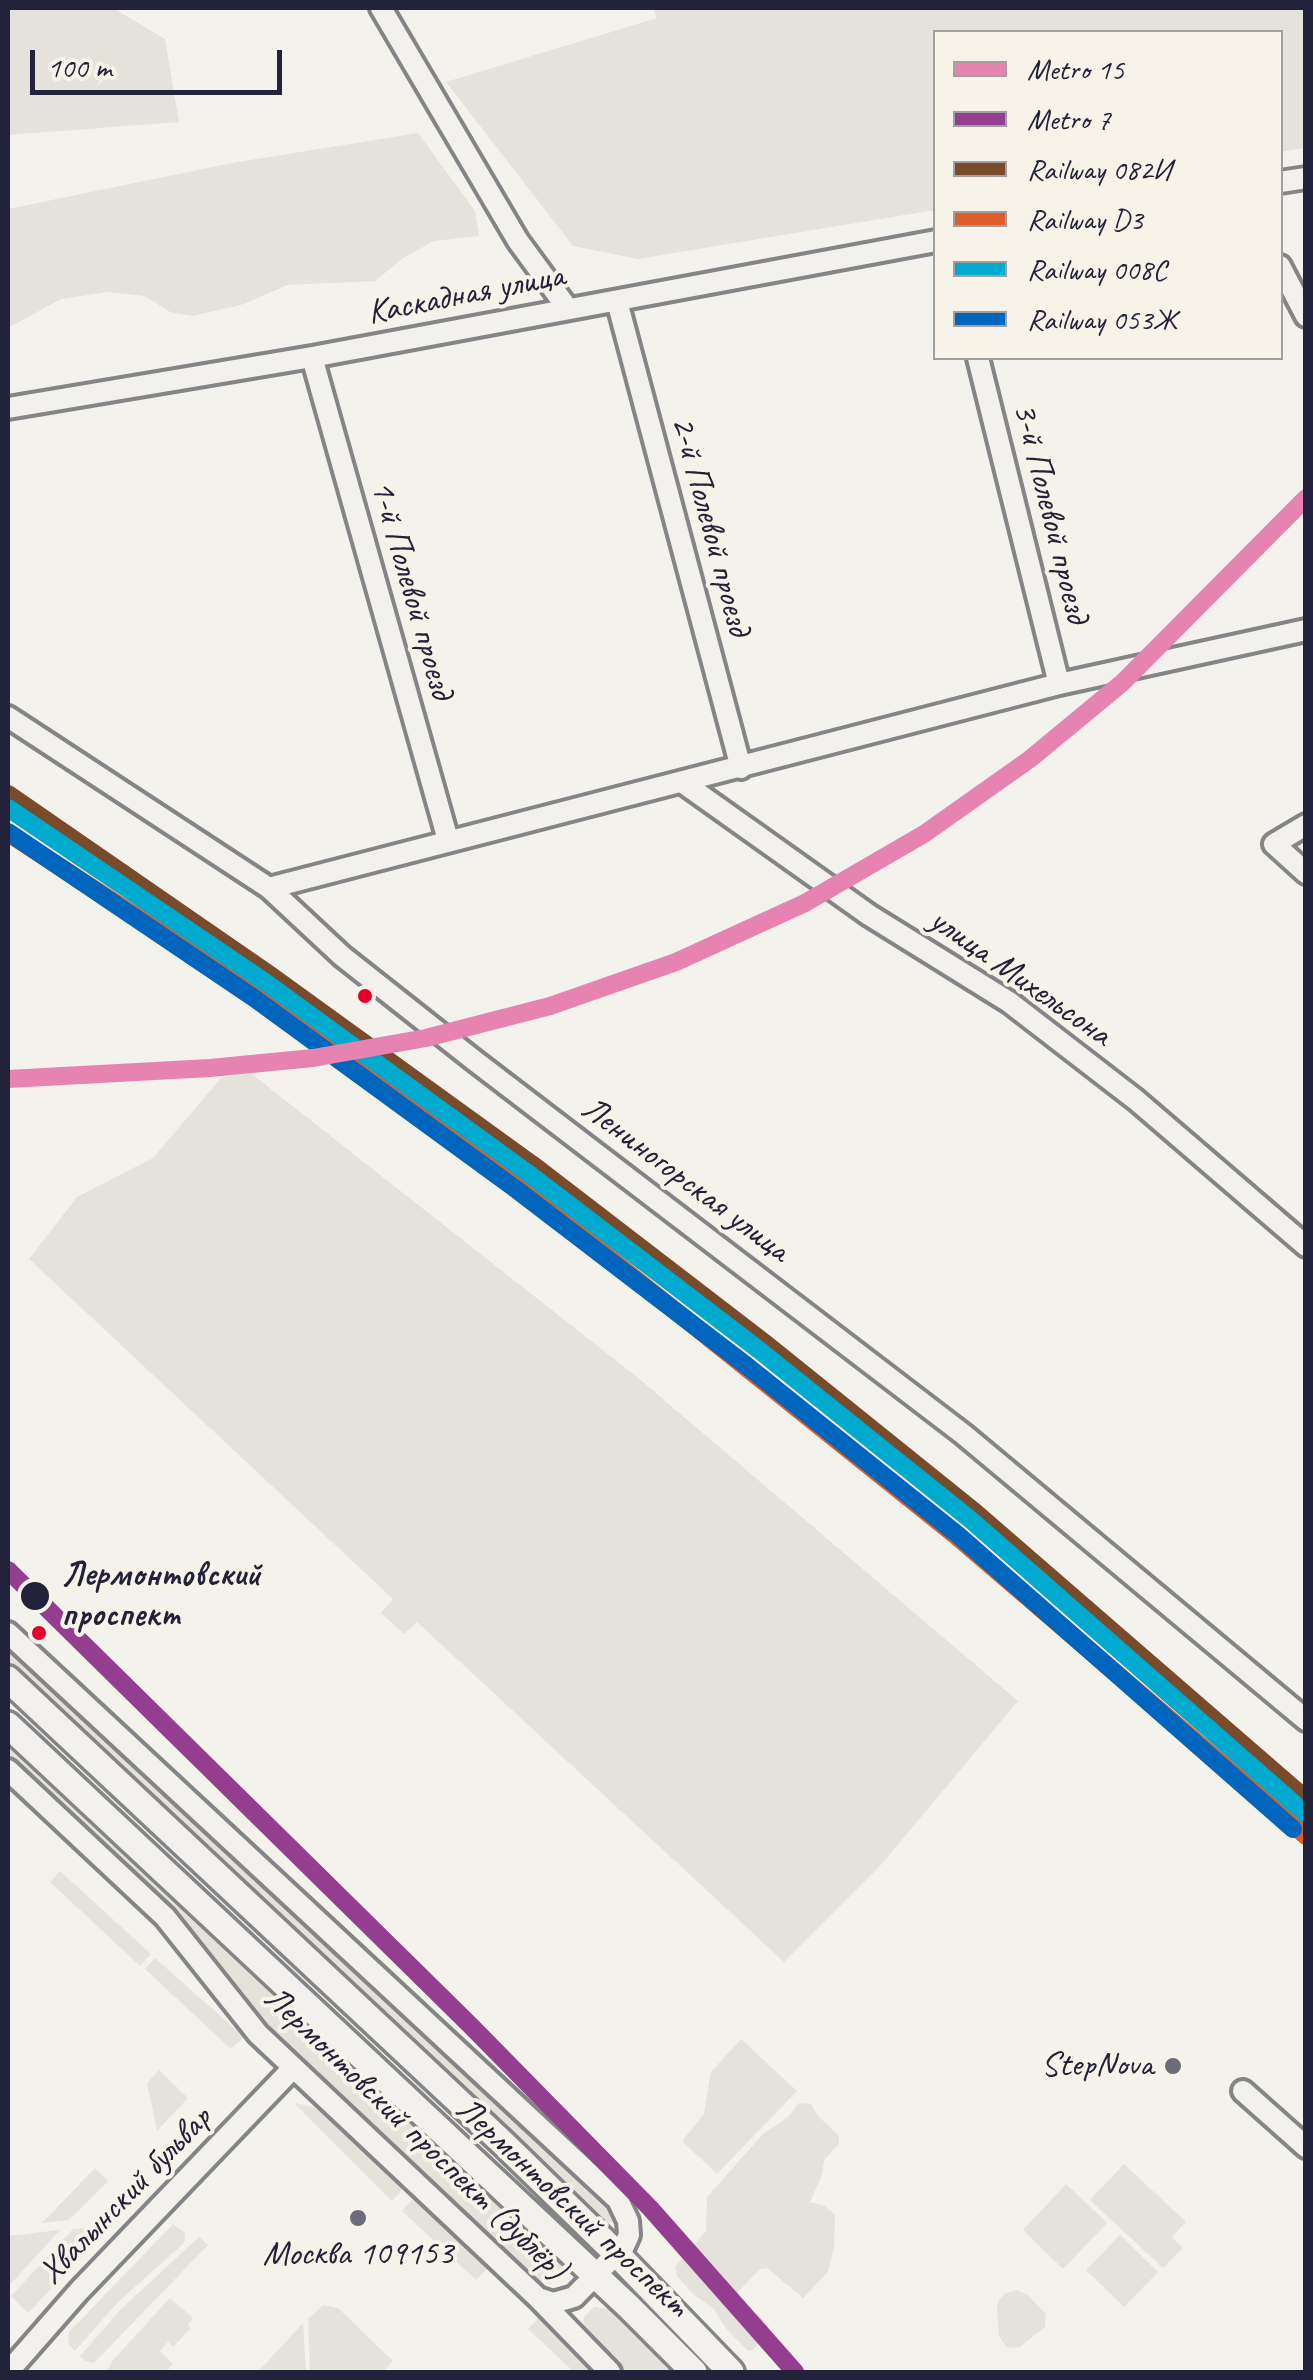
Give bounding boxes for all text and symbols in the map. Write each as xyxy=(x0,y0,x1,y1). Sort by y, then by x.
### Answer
scale bar xyxy=(35,30,288,92)
legend xyxy=(933,30,1283,360)
text: 100 m xyxy=(47,48,112,86)
text: Metro 15 xyxy=(1027,50,1124,88)
text: Metro 7 xyxy=(1027,100,1110,138)
text: Railway 082И xyxy=(1027,150,1171,188)
text: Railway D3 xyxy=(1027,200,1143,238)
text: Railway 008С xyxy=(1027,250,1167,288)
street label: Каскадная улица xyxy=(364,255,568,335)
text: Railway 053Ж xyxy=(1027,300,1177,338)
street label: 3-й Полевой проезд xyxy=(1002,399,1098,627)
street label: 2-й Полевой проезд xyxy=(661,412,759,640)
street label: 1-й Полевой проезд xyxy=(360,476,462,704)
street label: улица Михельсона xyxy=(921,900,1119,1056)
unlabelled marker xyxy=(355,986,375,1006)
street label: Лениногорская улица xyxy=(573,1088,797,1272)
place label: Лермонтовский проспект xyxy=(61,1555,260,1637)
marker: Лермонтовский проспект xyxy=(18,1579,52,1613)
unlabelled marker xyxy=(29,1623,49,1643)
street label: Лермонтовский проспект (дублёр) xyxy=(255,1978,575,2290)
place label: StepNova xyxy=(1041,2045,1153,2087)
marker: StepNova xyxy=(1162,2055,1184,2077)
street label: Лермонтовский проспект xyxy=(446,2089,698,2327)
street label: Хвалынский бульвар xyxy=(31,2099,221,2293)
marker: Москва 109153 xyxy=(347,2207,369,2229)
place label: Москва 109153 xyxy=(263,2234,453,2276)

